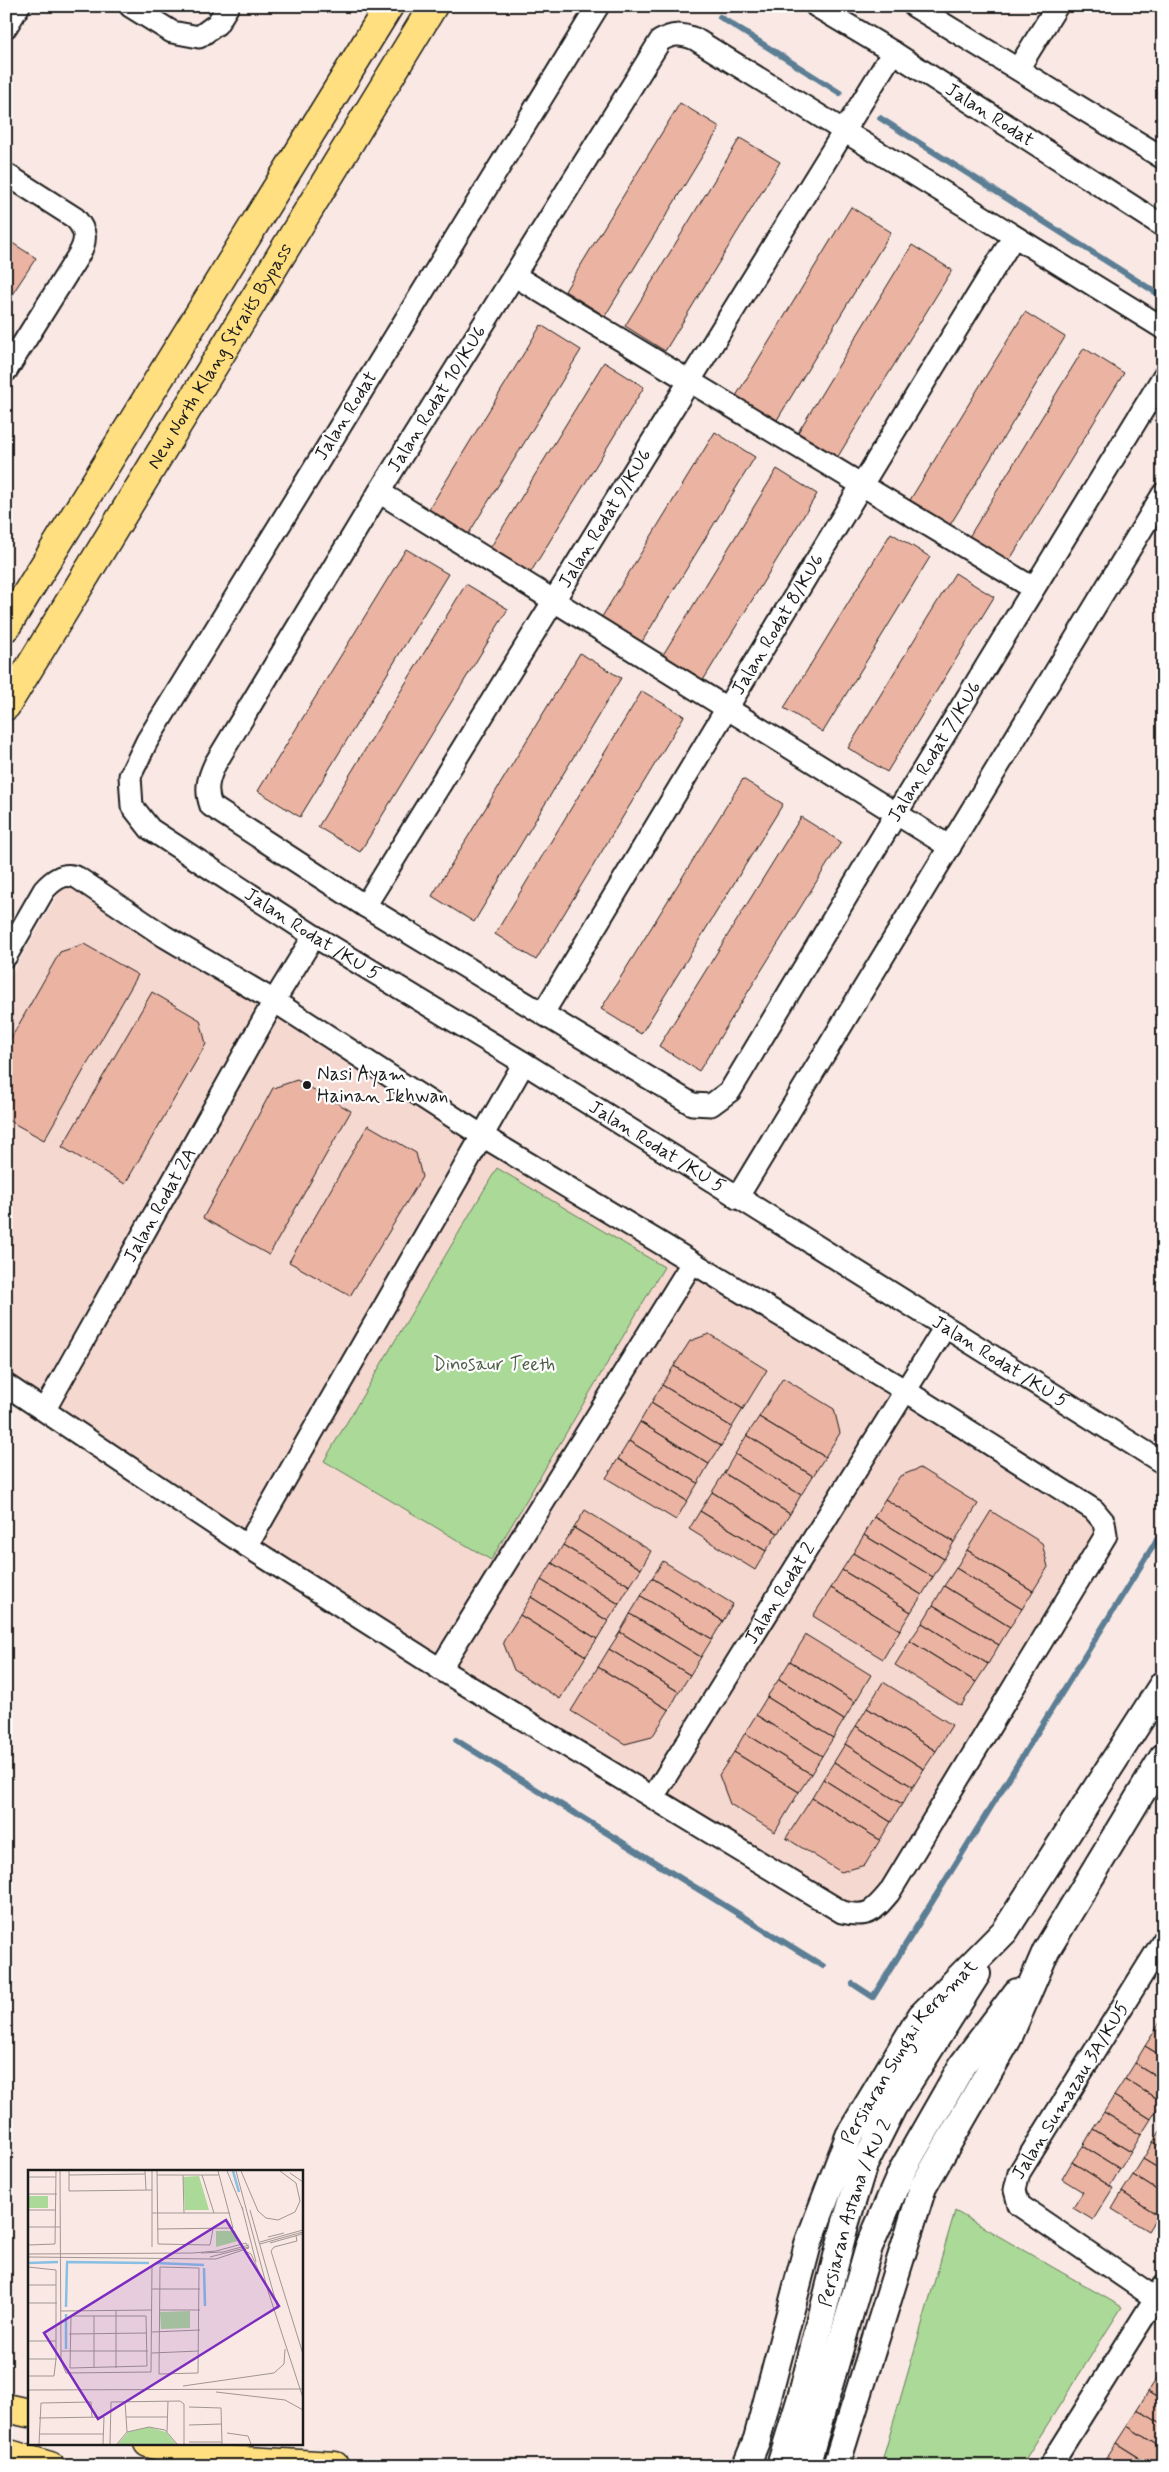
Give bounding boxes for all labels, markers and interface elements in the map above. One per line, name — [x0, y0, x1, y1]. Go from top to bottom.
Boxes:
street label: Jalan Rodat — [941, 77, 1039, 152]
street label: New North Klang Straits Bypass — [141, 238, 298, 474]
street label: Jalan Rodat 10/KU6 — [382, 321, 492, 477]
street label: Jalan Rodat — [309, 367, 383, 465]
street label: Jalan Rodat 9/KU6 — [552, 444, 657, 592]
street label: Jalan Rodat 8/KU6 — [725, 549, 830, 699]
street label: Jalan Rodat 7/KU6 — [882, 676, 987, 827]
street label: Jalan Rodat /KU 5 — [240, 882, 385, 986]
place label: Nasi Ayam Hainan Ikhwan — [317, 1062, 448, 1109]
marker: Nasi Ayam Hainan Ikhwan — [301, 1079, 313, 1091]
street label: Jalan Rodat /KU 5 — [584, 1094, 730, 1199]
street label: Jalan Rodat 2A — [117, 1143, 202, 1267]
street label: Jalan Rodat /KU 5 — [928, 1309, 1073, 1413]
park label: Dinosaur Teeth — [433, 1352, 555, 1377]
street label: Jalan Rodat 2 — [739, 1538, 821, 1649]
street label: Persiaran Sungai Keramat — [835, 1954, 983, 2147]
street label: Jalan Sumazau 3A/KU5 — [1006, 1997, 1135, 2184]
street label: Persiaran Astana / KU 2 — [812, 2115, 897, 2309]
inset map — [28, 2170, 302, 2444]

